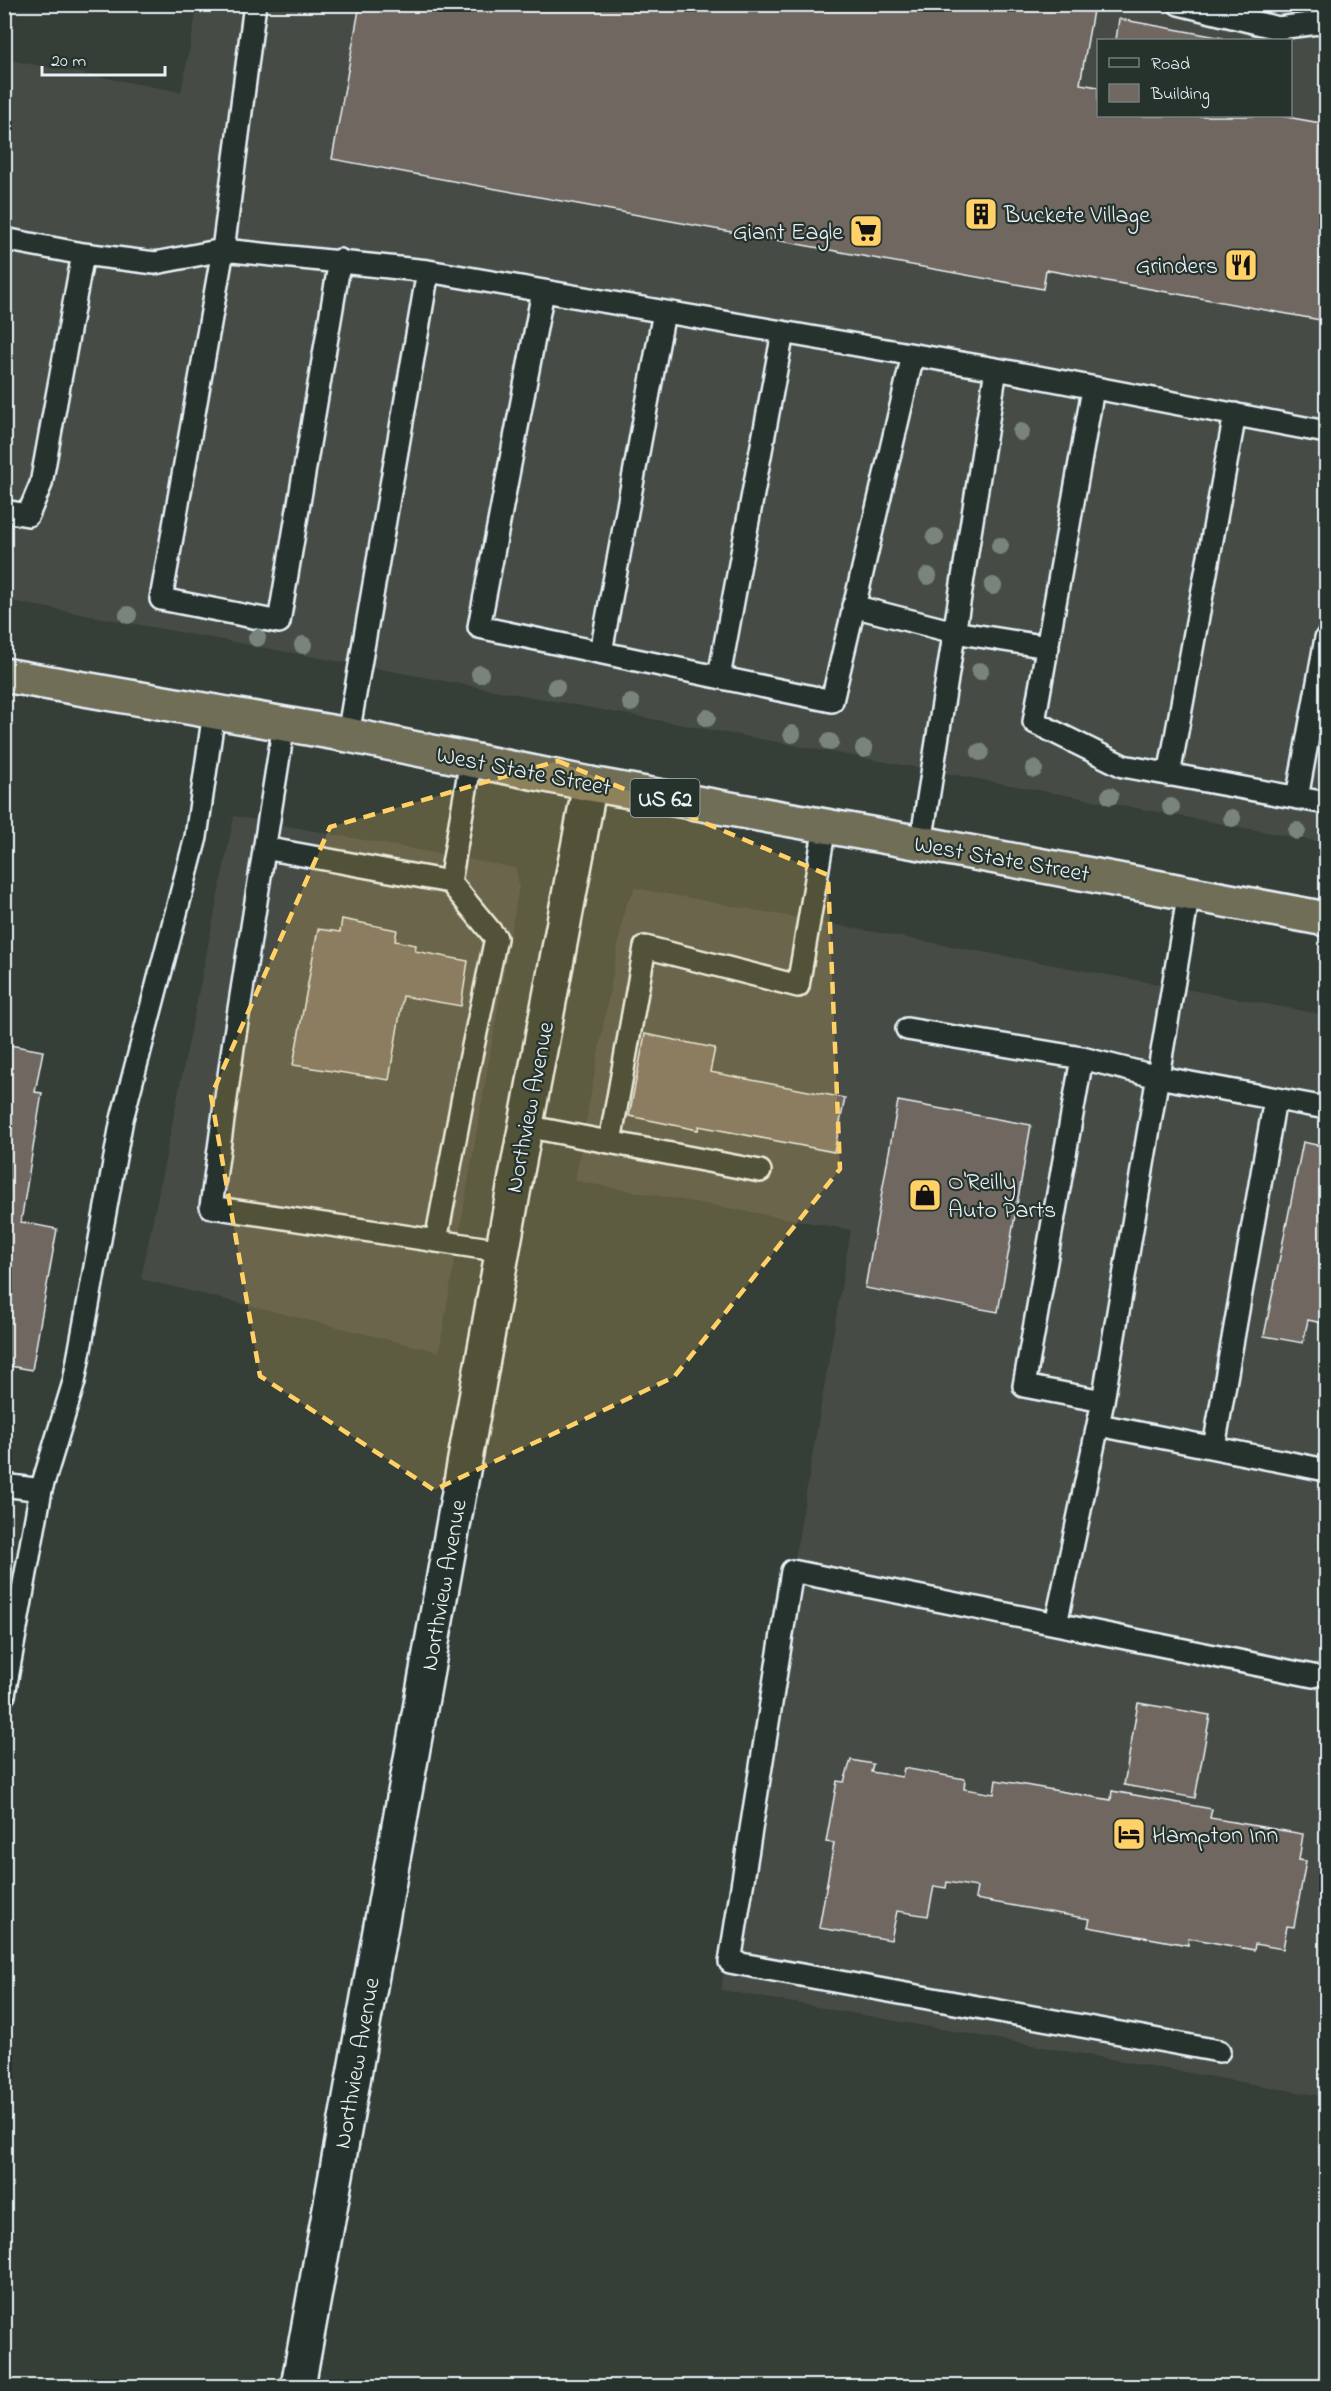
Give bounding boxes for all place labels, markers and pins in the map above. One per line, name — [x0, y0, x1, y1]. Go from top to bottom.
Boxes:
building icon: Buckete Village — [963, 196, 999, 232]
place label: Buckete Village — [1003, 199, 1150, 234]
supermarket icon: Giant Eagle — [848, 213, 884, 249]
place label: Giant Eagle — [733, 216, 843, 251]
restaurant icon: Grinders — [1223, 247, 1259, 283]
place label: Grinders — [1135, 250, 1218, 285]
place label: O'Reilly Auto Parts — [948, 1166, 1056, 1229]
shop icon: O'Reilly Auto Parts — [907, 1177, 943, 1213]
hotel icon: Hampton Inn — [1111, 1816, 1147, 1852]
place label: Hampton Inn — [1152, 1819, 1278, 1854]

